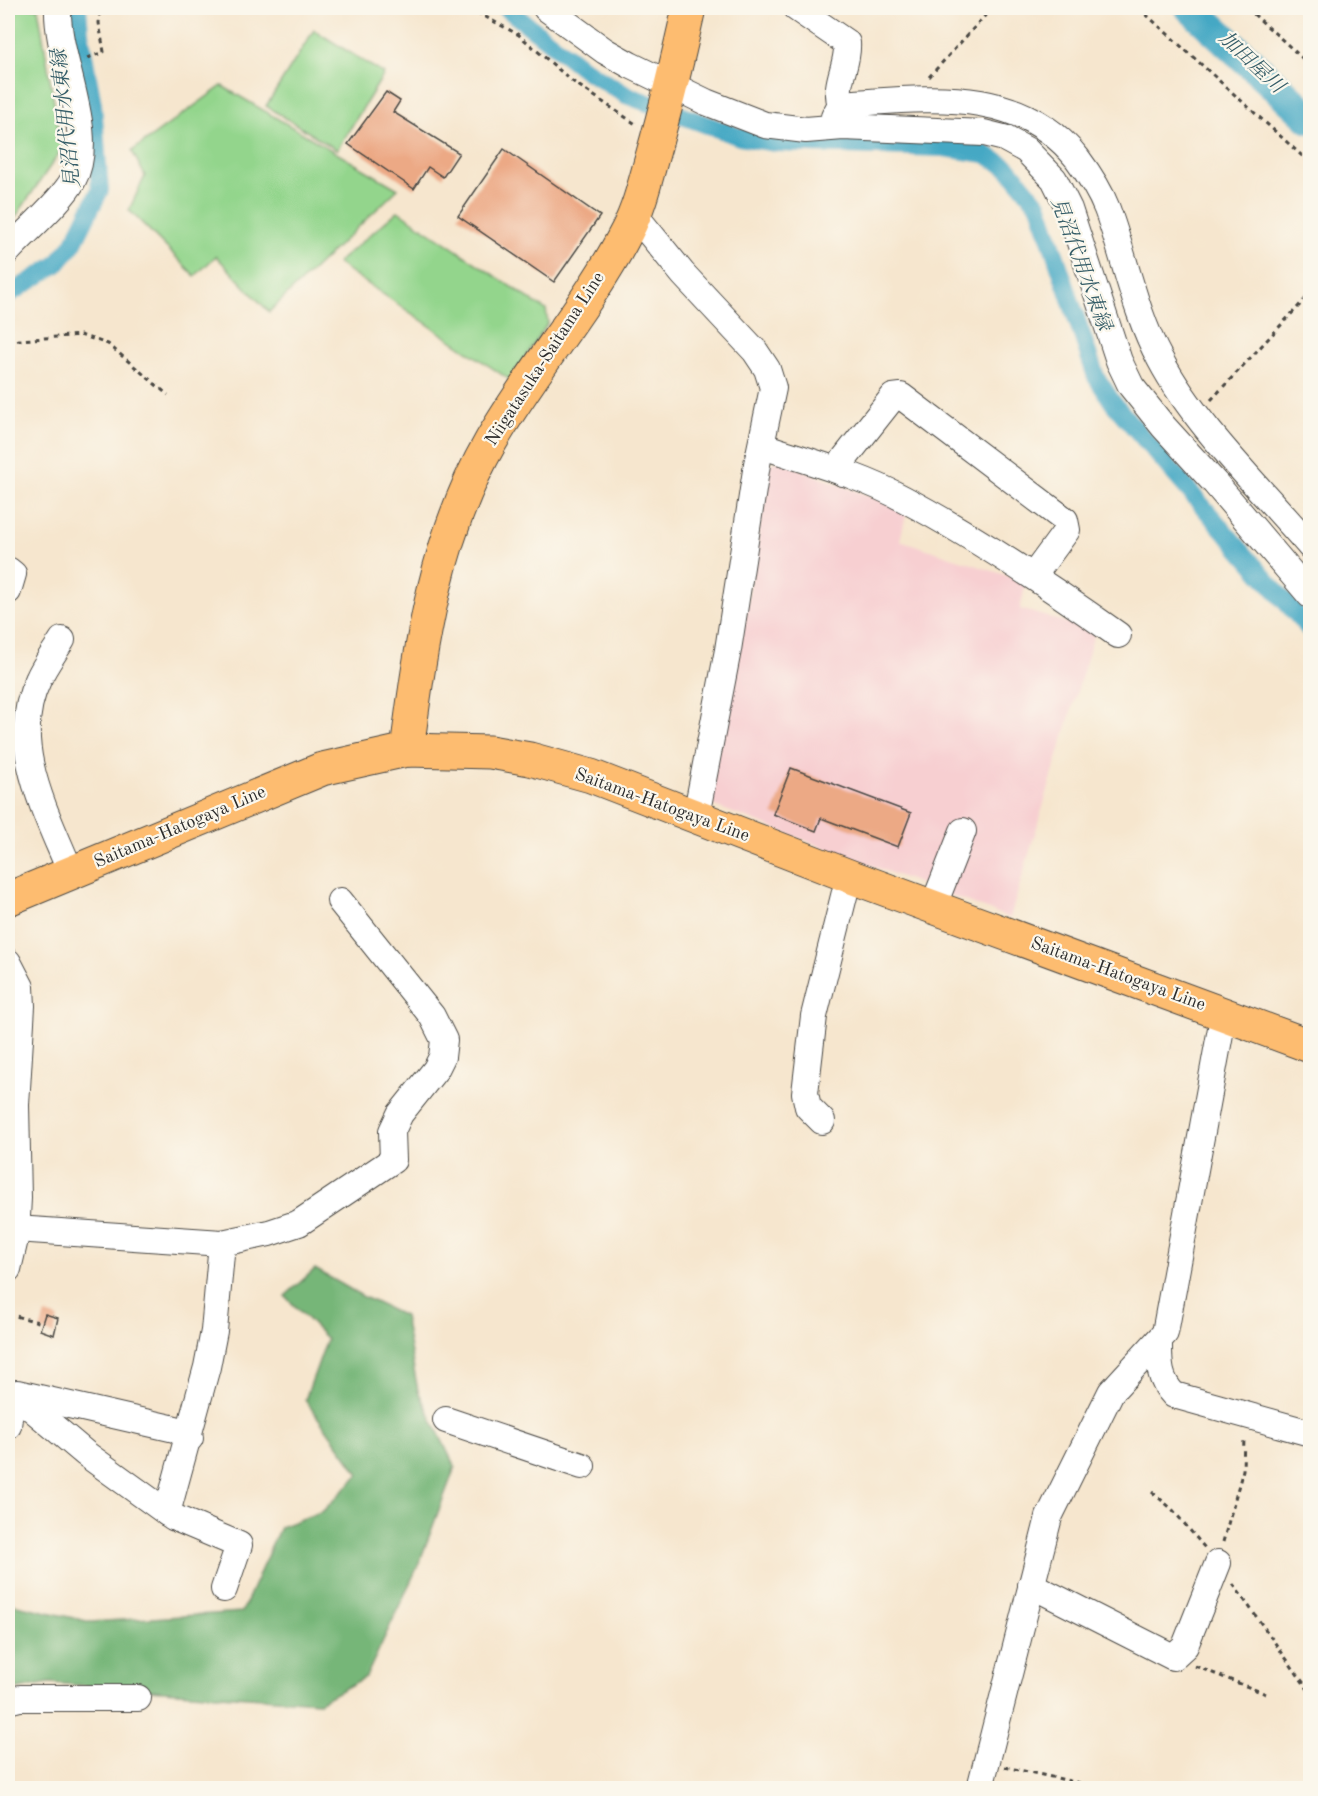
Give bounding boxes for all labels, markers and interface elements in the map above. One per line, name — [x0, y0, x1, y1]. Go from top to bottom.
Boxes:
water label: 加田屋川 — [1215, 27, 1290, 99]
water label: 見沼代用水東縁 — [48, 46, 84, 190]
water label: 見沼代用水東縁 — [1047, 194, 1116, 335]
street label: Niigatasuka-Saitama Line — [482, 269, 608, 449]
street label: Saitama-Hatogaya Line — [572, 765, 752, 845]
street label: Saitama-Hatogaya Line — [92, 783, 268, 871]
street label: Saitama-Hatogaya Line — [1028, 934, 1208, 1014]

